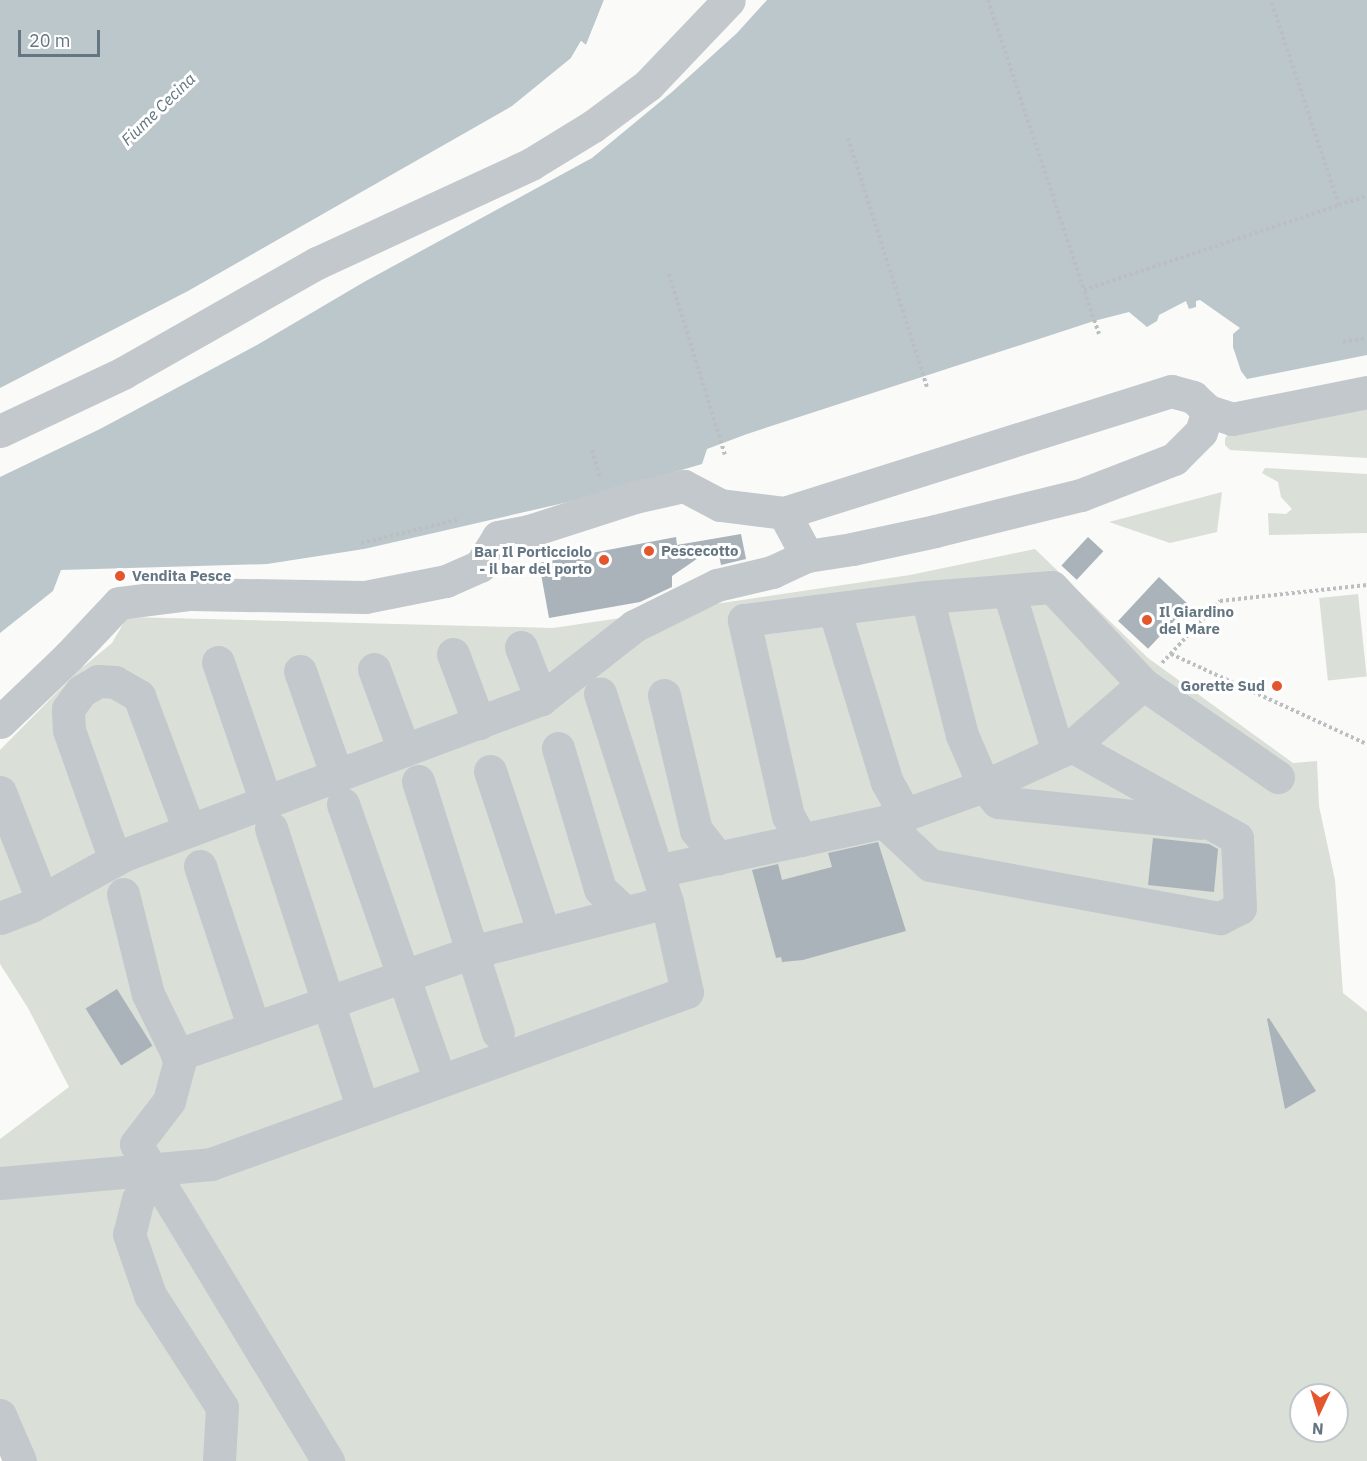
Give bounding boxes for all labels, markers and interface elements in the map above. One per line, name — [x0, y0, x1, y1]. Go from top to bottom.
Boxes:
scale bar — [21, 18, 104, 56]
text: 20 m — [29, 29, 71, 52]
water label: Fiume Cecina — [117, 69, 199, 149]
place label: Bar Il Porticciolo - il bar del porto — [474, 542, 592, 577]
place label: Pescecotto — [661, 542, 739, 560]
marker: Pescecotto — [642, 544, 656, 558]
marker: Bar Il Porticciolo - il bar del porto — [597, 553, 611, 567]
place label: Vendita Pesce — [132, 567, 231, 585]
marker: Vendita Pesce — [113, 569, 127, 583]
place label: Il Giardino del Mare — [1159, 602, 1234, 637]
marker: Il Giardino del Mare — [1140, 613, 1154, 627]
place label: Gorette Sud — [1181, 677, 1265, 695]
marker: Gorette Sud — [1270, 679, 1284, 693]
north arrow — [1289, 1383, 1349, 1443]
text: N — [1311, 1419, 1324, 1439]

